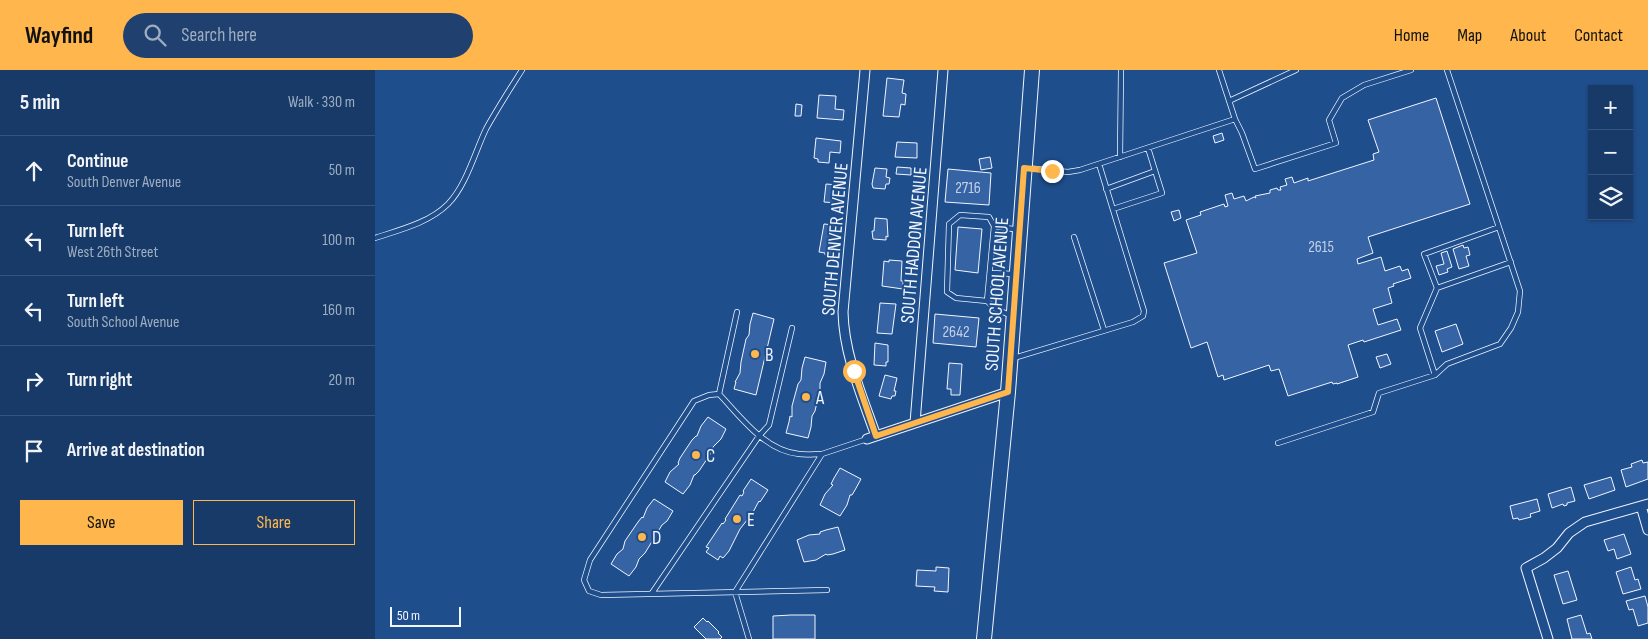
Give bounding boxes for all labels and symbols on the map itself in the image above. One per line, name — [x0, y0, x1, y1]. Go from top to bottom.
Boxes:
route end — [1041, 160, 1064, 183]
street label: SOUTH DENVER AVENUE — [817, 162, 854, 316]
street label: SOUTH HADDON AVENUE — [896, 166, 933, 324]
house number: 2716 — [955, 179, 981, 198]
street label: SOUTH SCHOOL AVENUE — [981, 217, 1014, 372]
house number: 2615 — [1308, 238, 1334, 257]
house number: 2642 — [942, 323, 970, 342]
place label: B — [765, 344, 773, 367]
marker: B — [749, 348, 761, 360]
route start — [843, 360, 866, 383]
place label: A — [815, 387, 825, 410]
marker: A — [800, 391, 812, 403]
place label: C — [706, 445, 715, 468]
marker: C — [690, 449, 702, 461]
place label: E — [747, 509, 755, 532]
marker: E — [731, 513, 743, 525]
place label: D — [652, 527, 661, 550]
marker: D — [636, 531, 648, 543]
scale bar — [390, 604, 461, 627]

